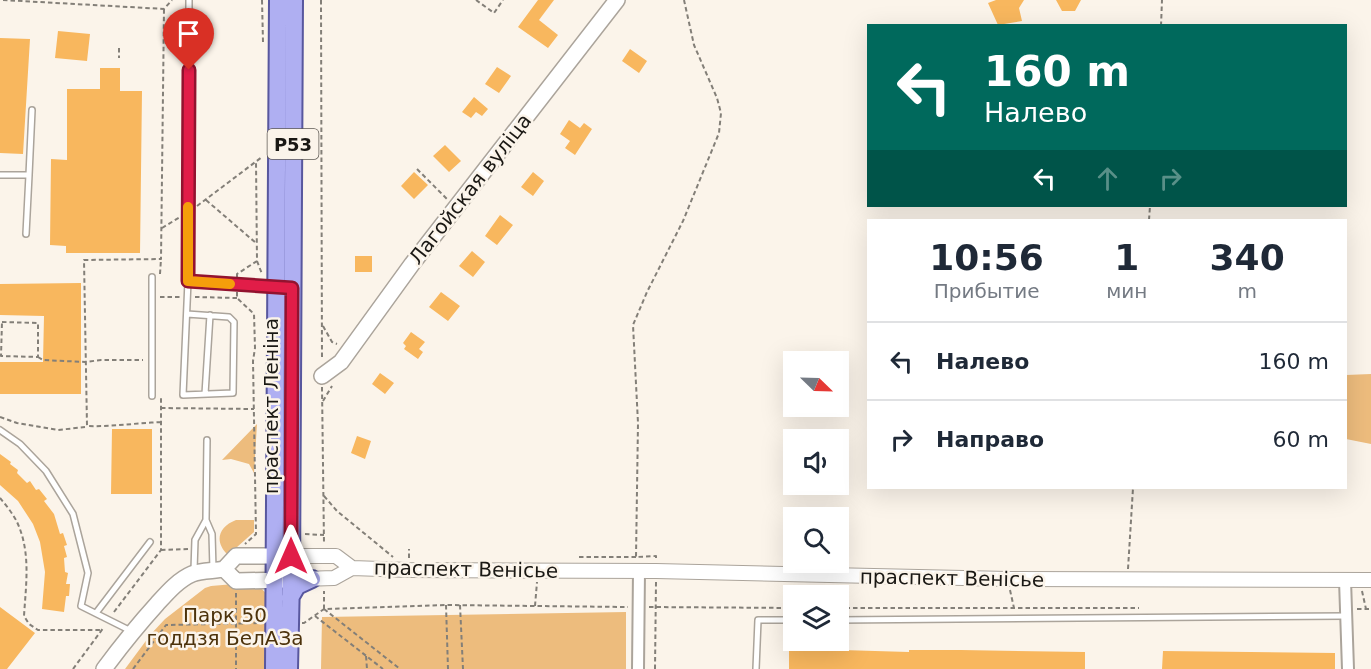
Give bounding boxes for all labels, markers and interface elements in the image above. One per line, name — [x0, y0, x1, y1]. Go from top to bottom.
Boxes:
pin — [163, 8, 214, 70]
icon: arrive — [172, 17, 205, 50]
text: 160 m — [984, 47, 1130, 96]
icon: left — [885, 48, 963, 126]
text: Налево — [984, 97, 1087, 128]
street label: Лагойская вуліца — [404, 109, 536, 269]
road number: Р53 — [268, 129, 318, 159]
icon: left — [1028, 162, 1061, 195]
icon: ahead — [1091, 162, 1124, 195]
icon: right — [1154, 162, 1187, 195]
text: 10:56 — [929, 237, 1044, 278]
text: 1 — [1114, 237, 1139, 278]
text: 340 — [1210, 237, 1285, 278]
text: Прибытие — [934, 279, 1039, 303]
text: мин — [1106, 279, 1147, 303]
text: m — [1237, 279, 1257, 303]
street label: праспект Леніна — [259, 318, 283, 494]
icon: left — [885, 345, 918, 378]
text: Налево — [936, 349, 1029, 374]
text: 160 m — [1259, 349, 1329, 374]
north arrow — [783, 351, 849, 417]
map controls — [783, 351, 849, 651]
icon: right — [885, 423, 918, 456]
text: Направо — [936, 427, 1044, 452]
text: 60 m — [1273, 427, 1329, 452]
button: sound — [783, 429, 849, 495]
button: search — [783, 507, 849, 573]
position arrow — [259, 524, 323, 588]
street label: праспект Венісье — [374, 555, 558, 583]
street label: праспект Венісье — [860, 564, 1044, 592]
button: layers — [783, 585, 849, 651]
park label: Парк 50 годдзя БелАЗа — [147, 603, 304, 650]

